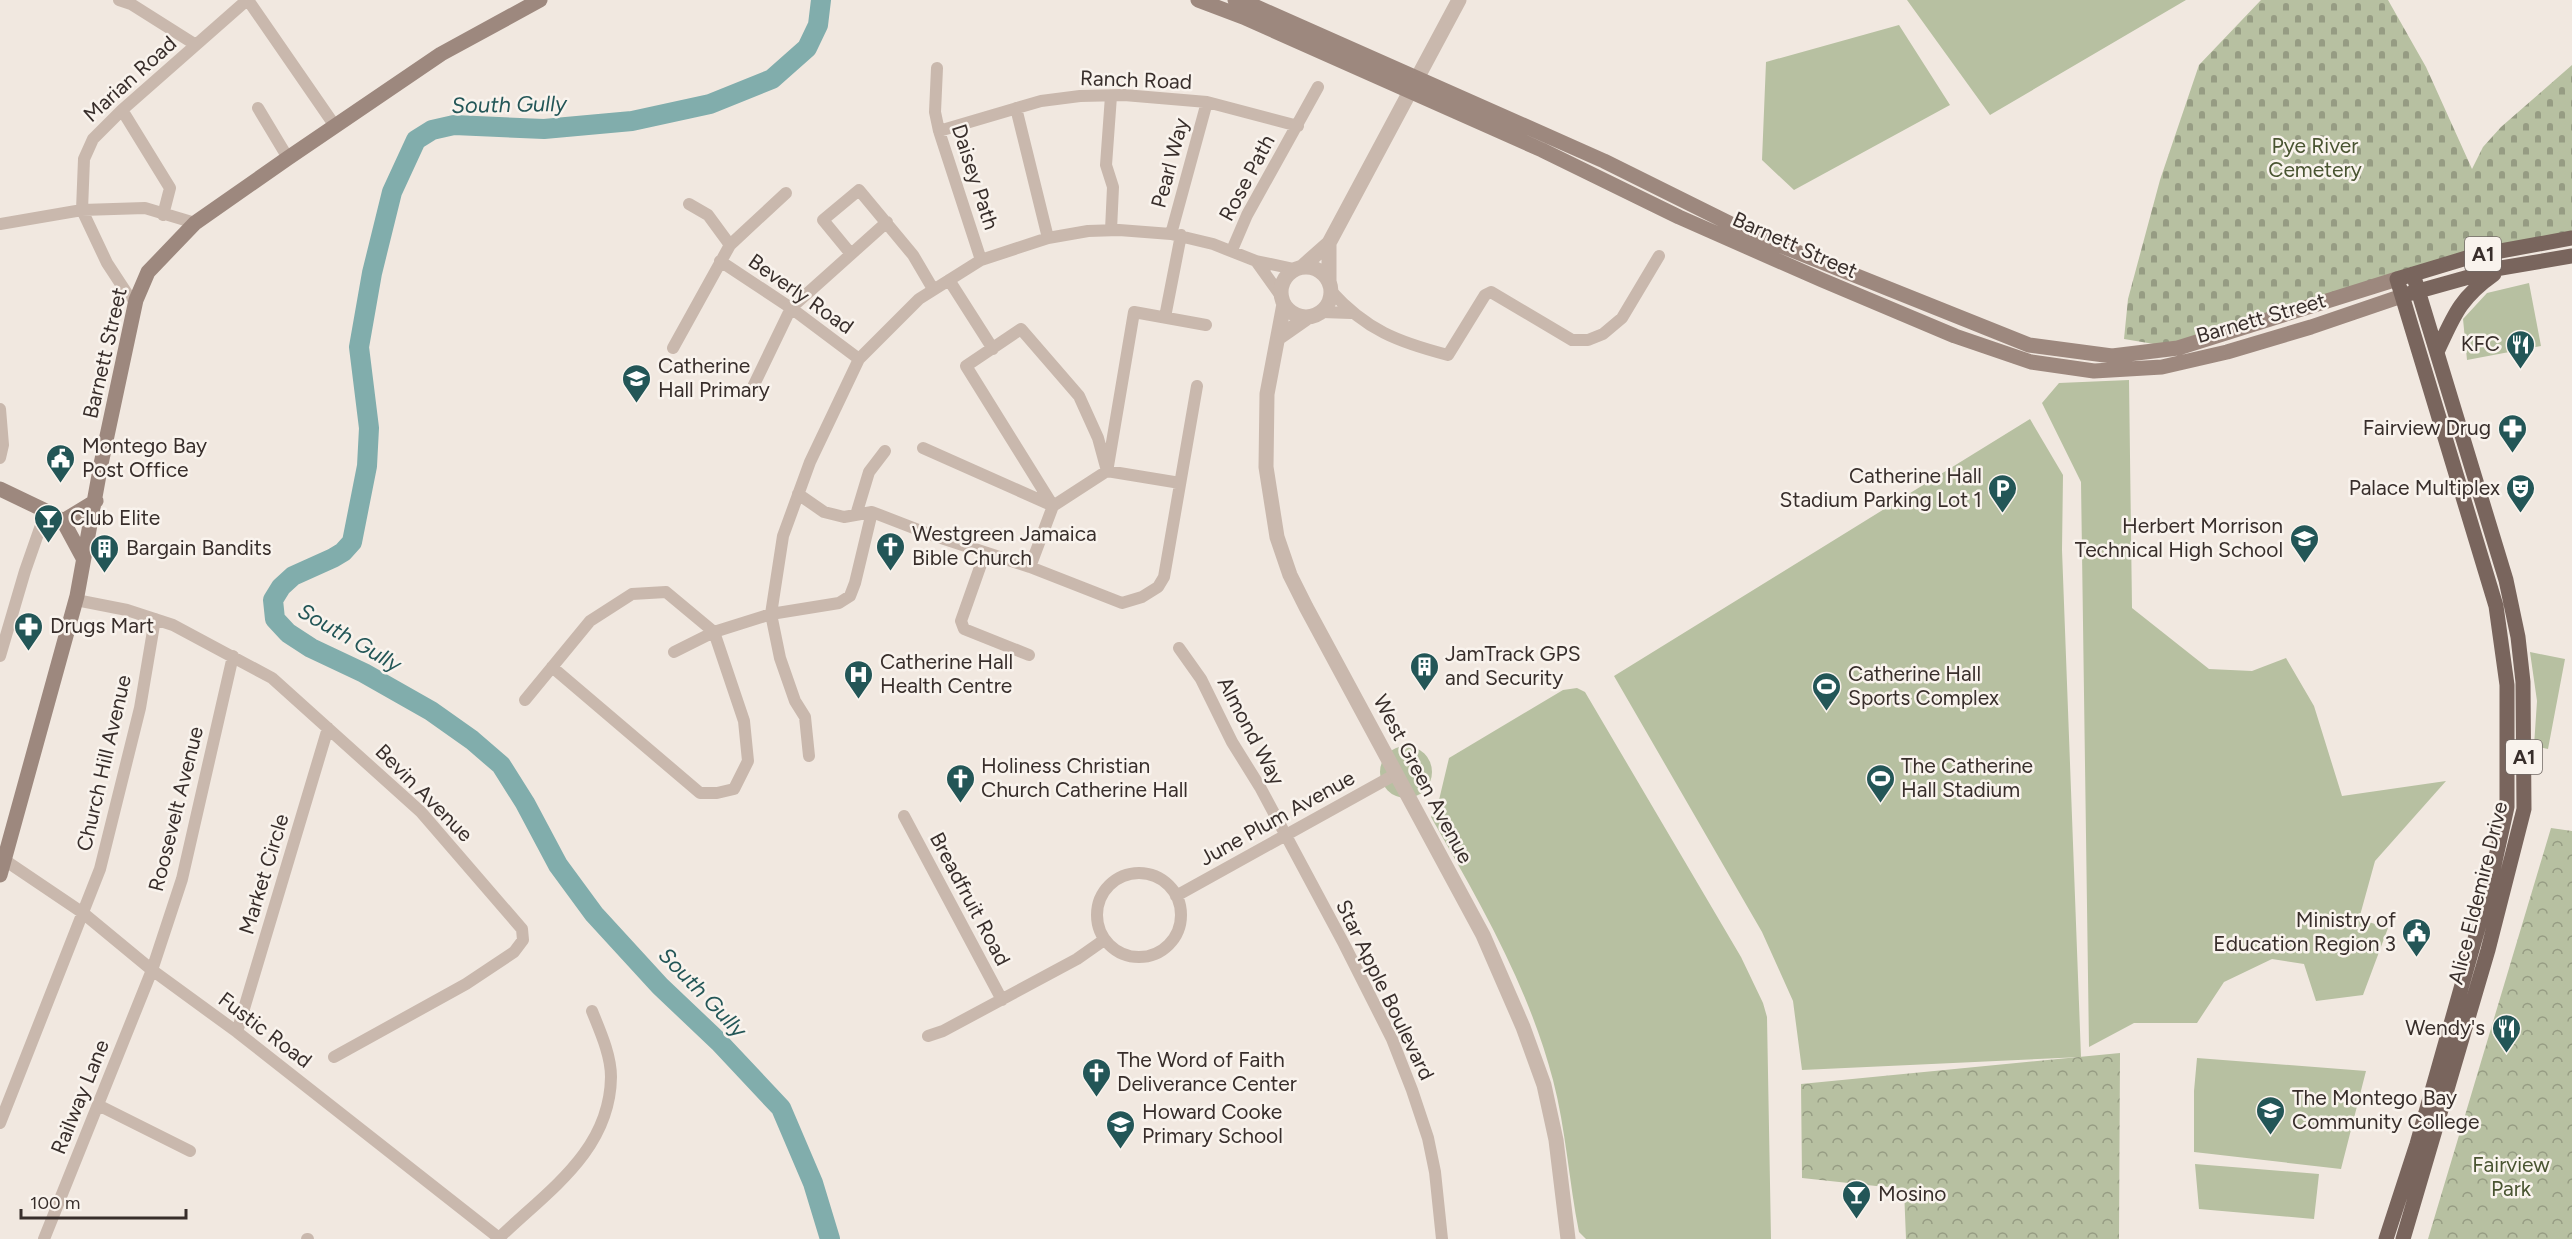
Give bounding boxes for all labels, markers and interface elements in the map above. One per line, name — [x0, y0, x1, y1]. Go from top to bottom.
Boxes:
street label: Marian Road — [78, 30, 181, 127]
street label: Ranch Road — [1080, 65, 1193, 94]
water label: South Gully — [451, 90, 568, 119]
street label: Pearl Way — [1146, 115, 1193, 211]
street label: Daisey Path — [947, 121, 1004, 233]
street label: Rose Path — [1213, 130, 1280, 225]
park label: Pye River Cemetery — [2268, 133, 2362, 182]
street label: Barnett Street — [1729, 206, 1861, 283]
road number: A1 — [2465, 237, 2501, 271]
street label: Beverly Road — [744, 248, 859, 339]
street label: Barnett Street — [77, 285, 132, 421]
street label: Barnett Street — [2193, 287, 2329, 348]
restaurant icon: KFC — [2505, 328, 2537, 370]
place label: KFC — [2461, 331, 2500, 356]
place label: Catherine Hall Primary — [658, 353, 770, 402]
school or university icon: Catherine Hall Primary — [621, 362, 653, 404]
pharmacy icon: Fairview Drug — [2496, 412, 2528, 454]
place label: Fairview Drug — [2363, 415, 2491, 440]
place label: Montego Bay Post Office — [82, 433, 207, 482]
public building icon: Montego Bay Post Office — [45, 442, 77, 484]
place label: Catherine Hall Stadium Parking Lot 1 — [1780, 463, 1982, 512]
parking icon: Catherine Hall Stadium Parking Lot 1 — [1987, 472, 2019, 514]
theatre icon: Palace Multiplex — [2505, 472, 2537, 514]
place label: Palace Multiplex — [2349, 475, 2500, 500]
bar icon: Club Elite — [33, 502, 65, 544]
place label: Club Elite — [70, 505, 160, 530]
place label: Herbert Morrison Technical High School — [2075, 513, 2283, 562]
place label: Westgreen Jamaica Bible Church — [912, 521, 1097, 570]
school or university icon: Herbert Morrison Technical High School — [2288, 522, 2320, 564]
church icon: Westgreen Jamaica Bible Church — [875, 530, 907, 572]
building icon: Bargain Bandits — [89, 532, 121, 574]
place label: Bargain Bandits — [126, 535, 272, 560]
water label: South Gully — [293, 597, 408, 679]
pharmacy icon: Drugs Mart — [13, 610, 45, 652]
place label: Drugs Mart — [50, 613, 154, 638]
place label: JamTrack GPS and Security — [1445, 641, 1581, 690]
place label: Catherine Hall Health Centre — [880, 649, 1013, 698]
building icon: JamTrack GPS and Security — [1408, 650, 1440, 692]
hospital icon: Catherine Hall Health Centre — [843, 658, 875, 700]
place label: Catherine Hall Sports Complex — [1848, 661, 1999, 710]
sports icon: Catherine Hall Sports Complex — [1811, 670, 1843, 712]
street label: Church Hill Avenue — [71, 672, 136, 853]
street label: Almond Way — [1212, 672, 1290, 789]
street label: West Green Avenue — [1368, 690, 1479, 867]
street label: Roosevelt Avenue — [143, 724, 208, 894]
street label: Bevin Avenue — [370, 739, 478, 847]
road number: A1 — [2506, 740, 2542, 774]
place label: Holiness Christian Church Catherine Hall — [981, 753, 1188, 802]
place label: The Catherine Hall Stadium — [1901, 753, 2033, 802]
church icon: Holiness Christian Church Catherine Hall — [944, 762, 976, 804]
sports icon: The Catherine Hall Stadium — [1864, 762, 1896, 804]
street label: June Plum Avenue — [1195, 765, 1359, 871]
street label: Alice Eldemire Drive — [2443, 799, 2512, 987]
street label: Market Circle — [233, 811, 294, 937]
street label: Breadfruit Road — [925, 828, 1016, 970]
street label: Star Apple Boulevard — [1331, 896, 1440, 1084]
place label: Ministry of Education Region 3 — [2213, 907, 2396, 956]
public building icon: Ministry of Education Region 3 — [2401, 916, 2433, 958]
water label: South Gully — [653, 942, 753, 1044]
street label: Fustic Road — [214, 986, 317, 1073]
restaurant icon: Wendy's — [2490, 1012, 2522, 1054]
place label: Wendy's — [2405, 1015, 2485, 1040]
street label: Railway Lane — [45, 1036, 114, 1158]
place label: The Word of Faith Deliverance Center — [1117, 1047, 1297, 1096]
church icon: The Word of Faith Deliverance Center — [1080, 1056, 1112, 1098]
place label: The Montego Bay Community College — [2292, 1085, 2479, 1134]
school or university icon: The Montego Bay Community College — [2255, 1094, 2287, 1136]
place label: Howard Cooke Primary School — [1142, 1099, 1283, 1148]
school or university icon: Howard Cooke Primary School — [1105, 1108, 1137, 1150]
park label: Fairview Park — [2472, 1152, 2550, 1201]
bar icon: Mosino — [1841, 1178, 1873, 1220]
place label: Mosino — [1878, 1181, 1947, 1206]
scale bar — [21, 1182, 186, 1220]
text: 100 m — [30, 1192, 80, 1214]

